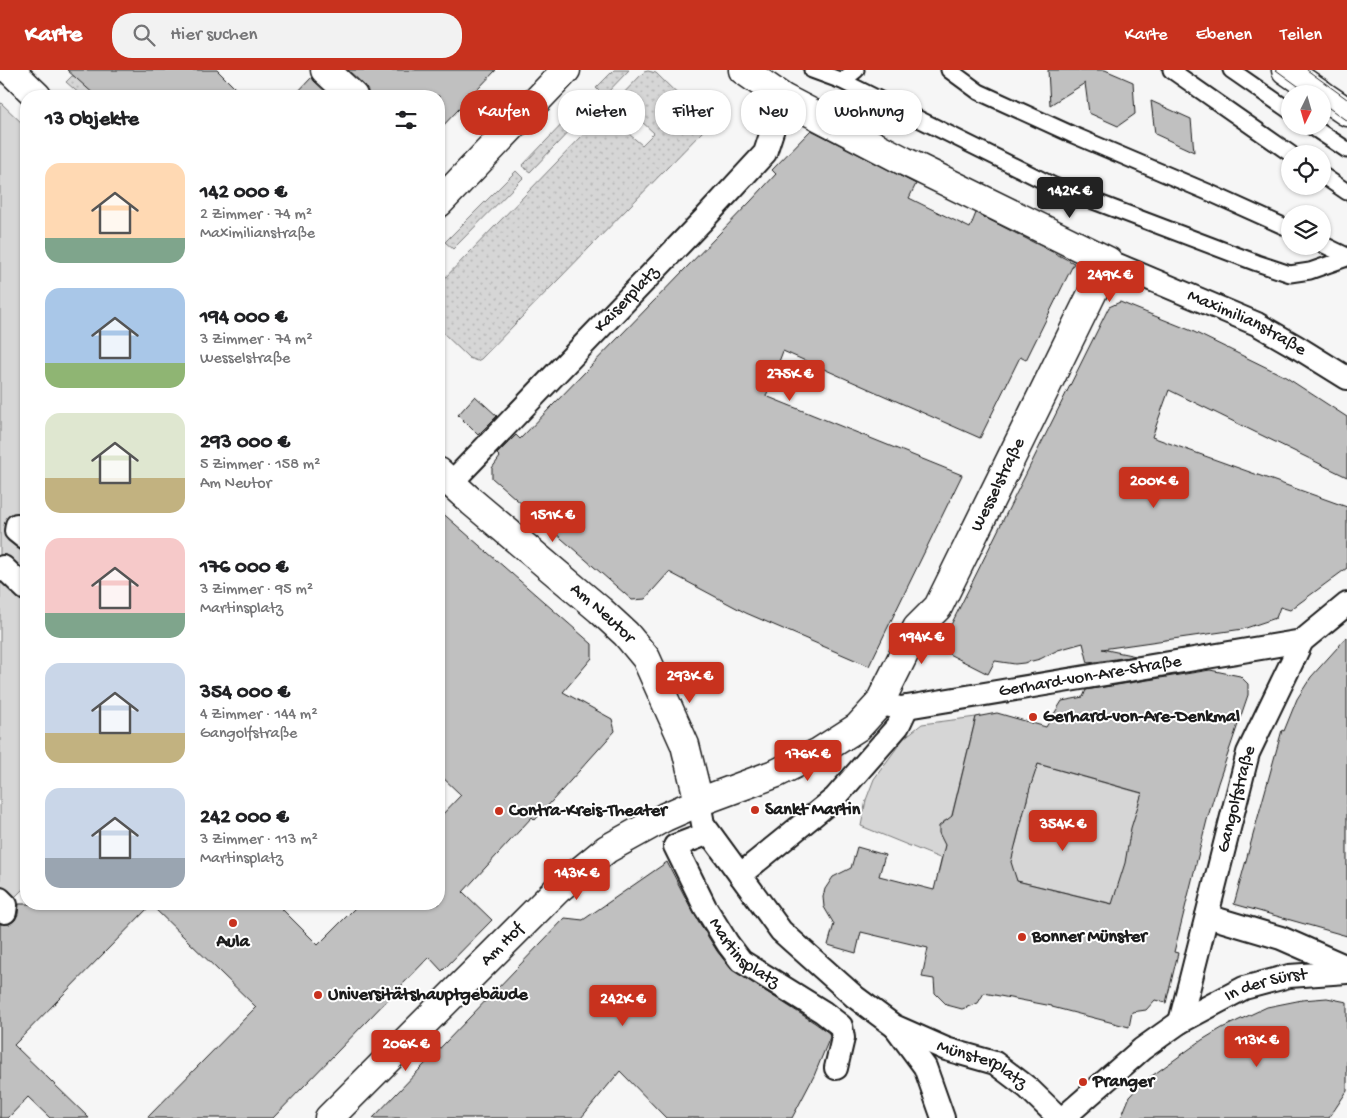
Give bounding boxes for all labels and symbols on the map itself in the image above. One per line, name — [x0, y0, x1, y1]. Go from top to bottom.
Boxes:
north arrow — [1281, 85, 1331, 135]
pin: 142K € — [1029, 176, 1111, 219]
pin: 249K € — [1069, 260, 1151, 303]
street label: Kaiserplatz — [590, 261, 664, 337]
street label: Maximilianstraße — [1184, 285, 1311, 361]
pin: 275K € — [749, 360, 831, 402]
street label: Wesselstraße — [966, 434, 1030, 535]
pin: 200K € — [1113, 466, 1195, 509]
pin: 151K € — [512, 500, 594, 543]
street label: Am Neutor — [566, 579, 641, 649]
pin: 194K € — [881, 622, 963, 665]
street label: Gerhard-von-Are-Straße — [997, 651, 1184, 702]
pin: 293K € — [649, 662, 731, 704]
place label: Gerhard-von-Are-Denkmal — [1043, 707, 1240, 728]
marker: Gerhard-von-Are-Denkmal — [1027, 711, 1039, 723]
pin: 176K € — [767, 740, 849, 782]
street label: Gangolfstraße — [1213, 741, 1261, 855]
place label: Sankt Martin — [765, 800, 861, 821]
place label: Contra-Kreis-Theater — [508, 801, 669, 822]
marker: Sankt Martin — [749, 804, 761, 816]
marker: Contra-Kreis-Theater — [493, 805, 505, 817]
pin: 354K € — [1022, 810, 1104, 852]
pin: 143K € — [536, 858, 618, 901]
street label: Martinsplatz — [704, 914, 784, 993]
marker: Aula — [227, 917, 239, 929]
street label: Am Hof — [476, 918, 529, 971]
place label: Bonner Münster — [1031, 927, 1149, 948]
marker: Bonner Münster — [1016, 931, 1028, 943]
place label: Aula — [215, 932, 251, 953]
street label: In der Sürst — [1221, 964, 1309, 1007]
pin: 242K € — [582, 984, 664, 1027]
place label: Universitätshauptgebäude — [328, 985, 529, 1006]
marker: Universitätshauptgebäude — [312, 989, 324, 1001]
pin: 113K € — [1216, 1026, 1298, 1068]
pin: 206K € — [365, 1030, 447, 1072]
street label: Münsterplatz — [933, 1036, 1032, 1095]
place label: Pranger — [1092, 1072, 1156, 1093]
marker: Pranger — [1077, 1076, 1089, 1088]

